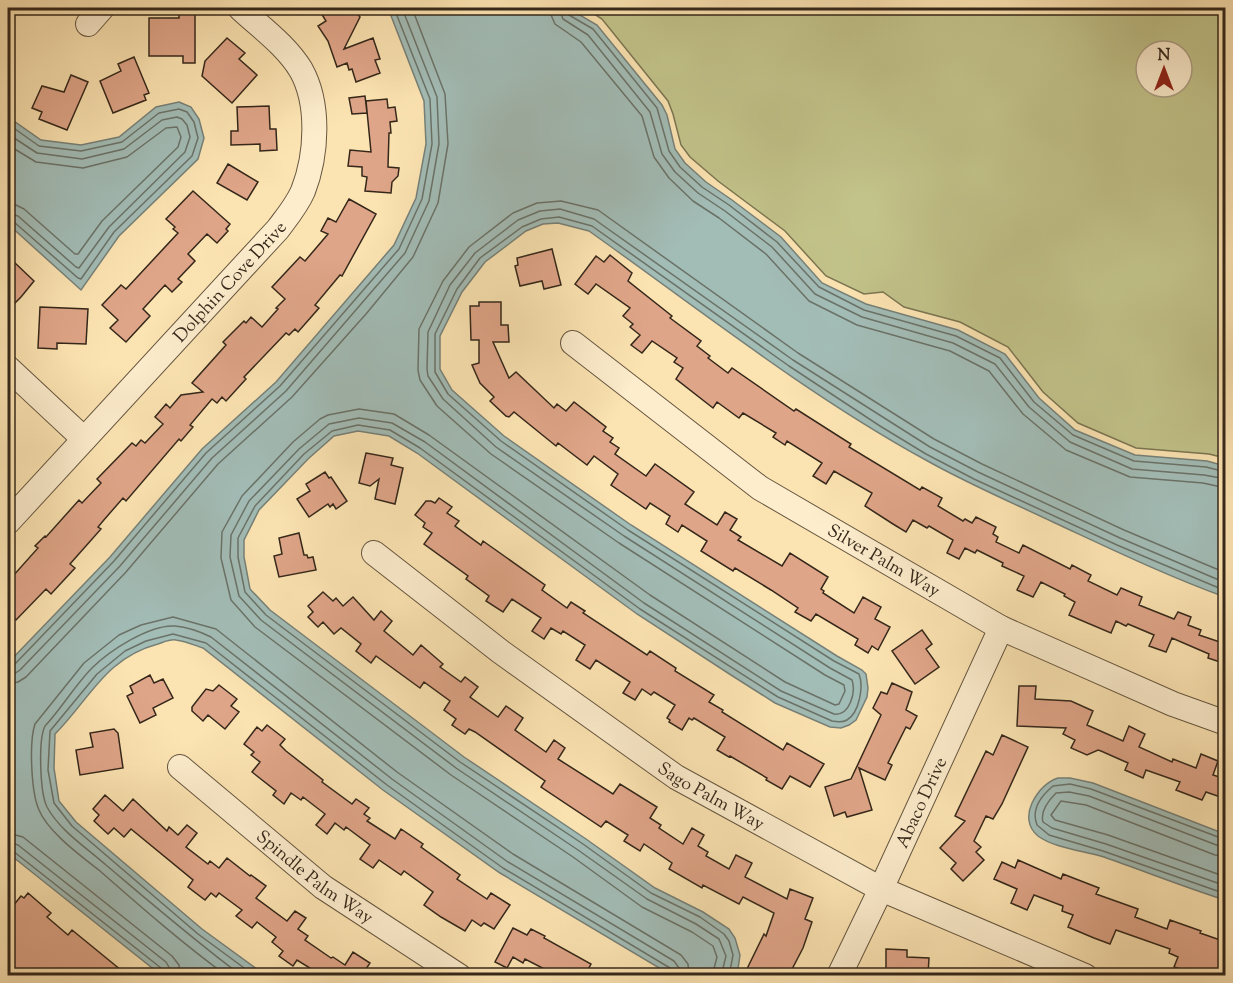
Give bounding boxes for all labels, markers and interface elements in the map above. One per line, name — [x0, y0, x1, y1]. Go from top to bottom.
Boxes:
north arrow — [1134, 39, 1194, 99]
text: N — [1158, 45, 1171, 68]
street label: Dolphin Cove Drive — [168, 217, 294, 349]
street label: Silver Palm Way — [822, 519, 944, 605]
street label: Abaco Drive — [890, 753, 955, 853]
street label: Sago Palm Way — [651, 757, 769, 838]
street label: Spindle Palm Way — [249, 825, 378, 931]

